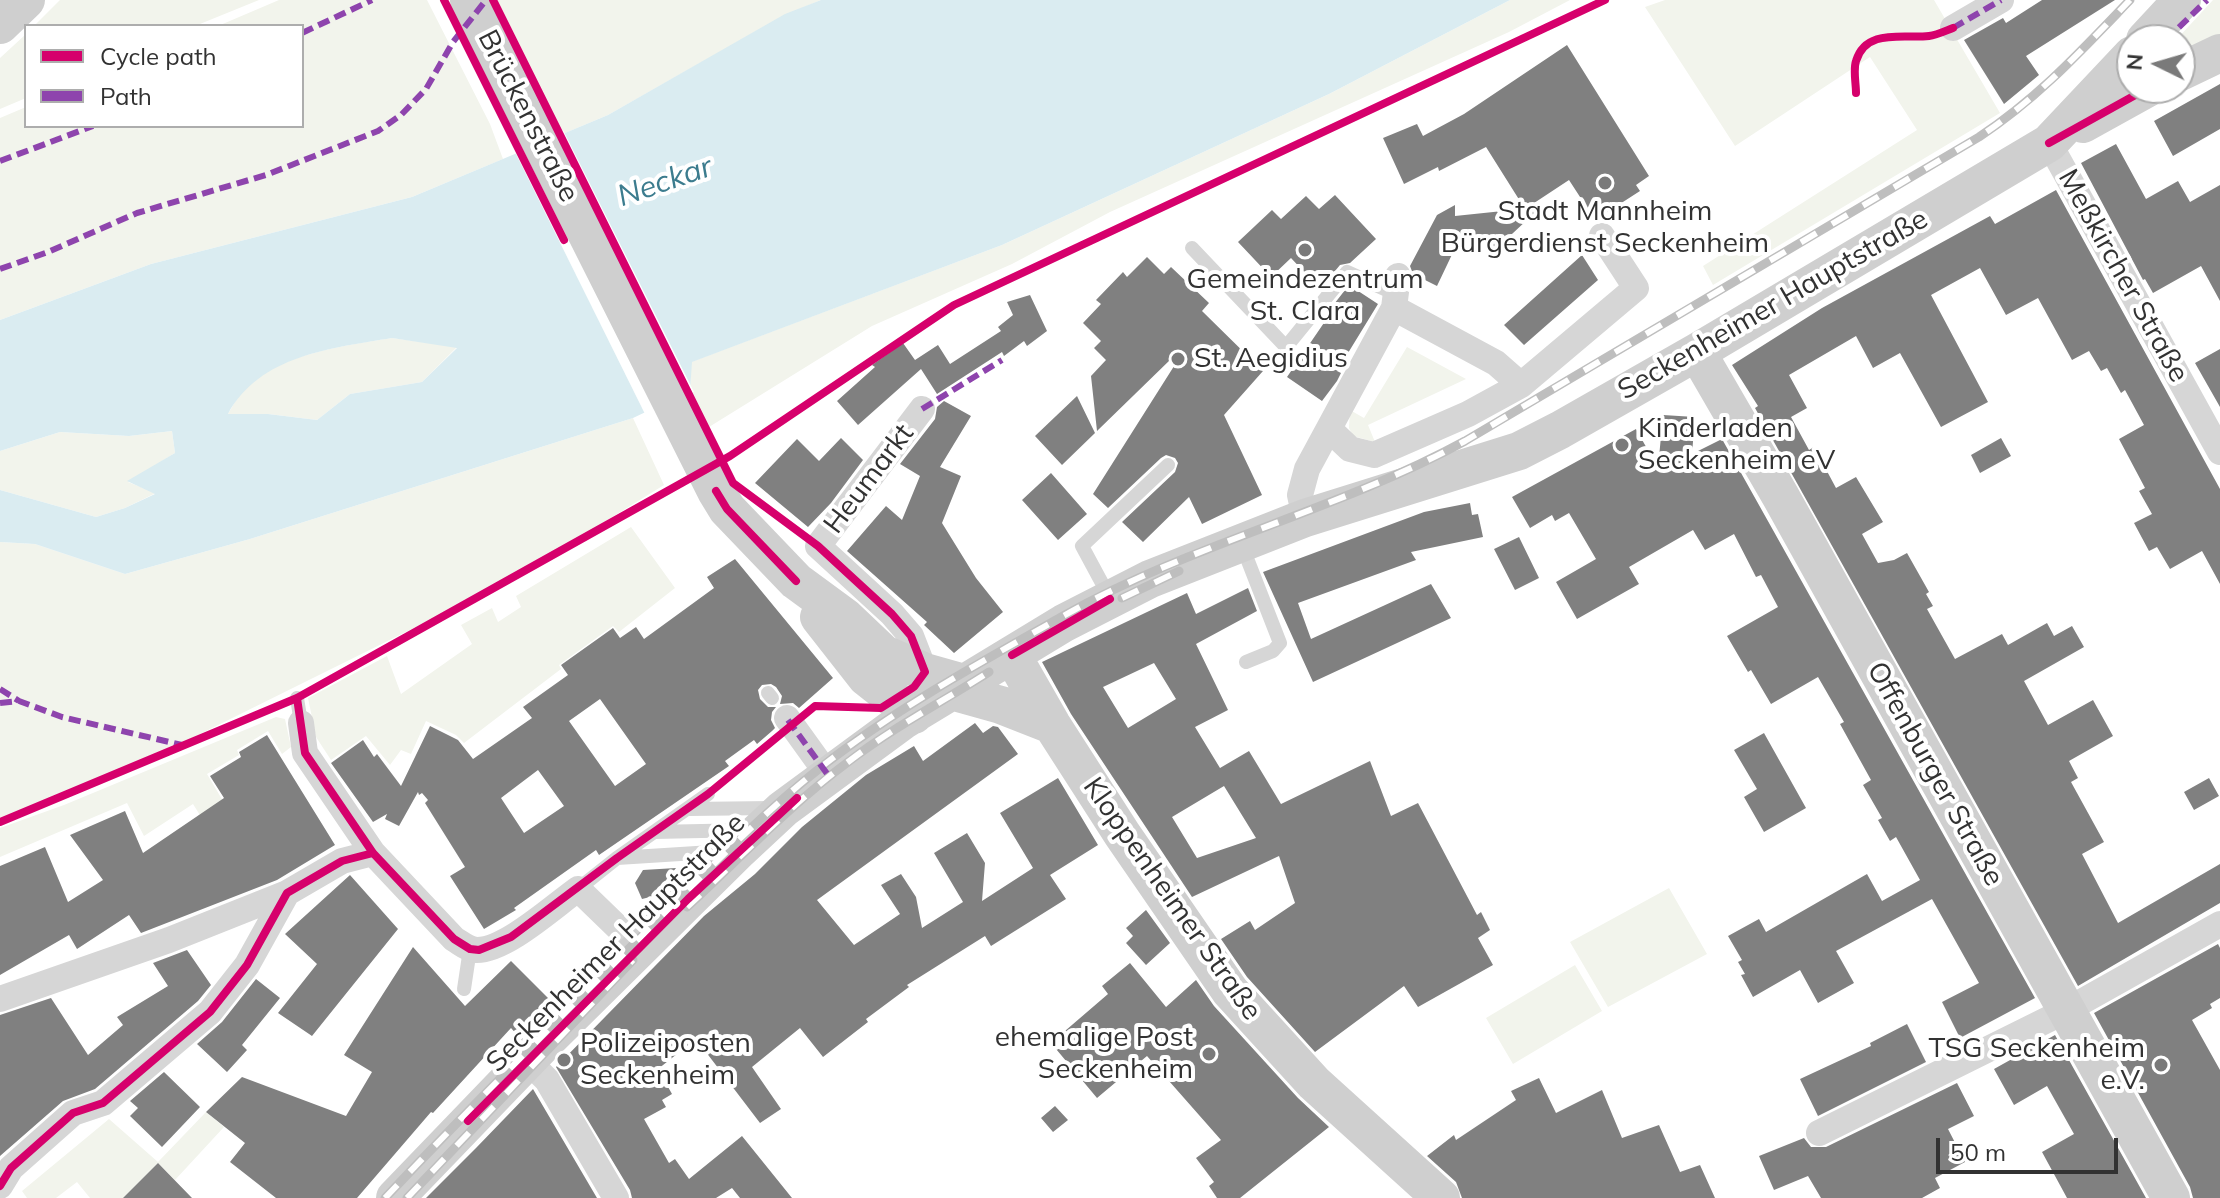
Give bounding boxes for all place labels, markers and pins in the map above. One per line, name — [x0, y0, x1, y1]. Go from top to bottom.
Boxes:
marker: Stadt Mannheim Bürgerdienst Seckenheim — [1596, 174, 1614, 192]
place label: Stadt Mannheim Bürgerdienst Seckenheim — [1441, 195, 1769, 261]
marker: Gemeindezentrum St. Clara — [1296, 241, 1314, 259]
place label: Gemeindezentrum St. Clara — [1186, 263, 1424, 329]
place label: St. Aegidius — [1194, 342, 1348, 376]
marker: St. Aegidius — [1169, 350, 1187, 368]
place label: Kinderladen Seckenheim eV — [1638, 412, 1835, 478]
marker: Kinderladen Seckenheim eV — [1613, 436, 1631, 454]
place label: ehemalige Post Seckenheim — [995, 1021, 1193, 1087]
place label: Polizeiposten Seckenheim — [580, 1027, 751, 1093]
place label: TSG Seckenheim e.V. — [1928, 1032, 2145, 1098]
marker: ehemalige Post Seckenheim — [1200, 1045, 1218, 1063]
marker: Polizeiposten Seckenheim — [555, 1051, 573, 1069]
marker: TSG Seckenheim e.V. — [2152, 1056, 2170, 1074]

